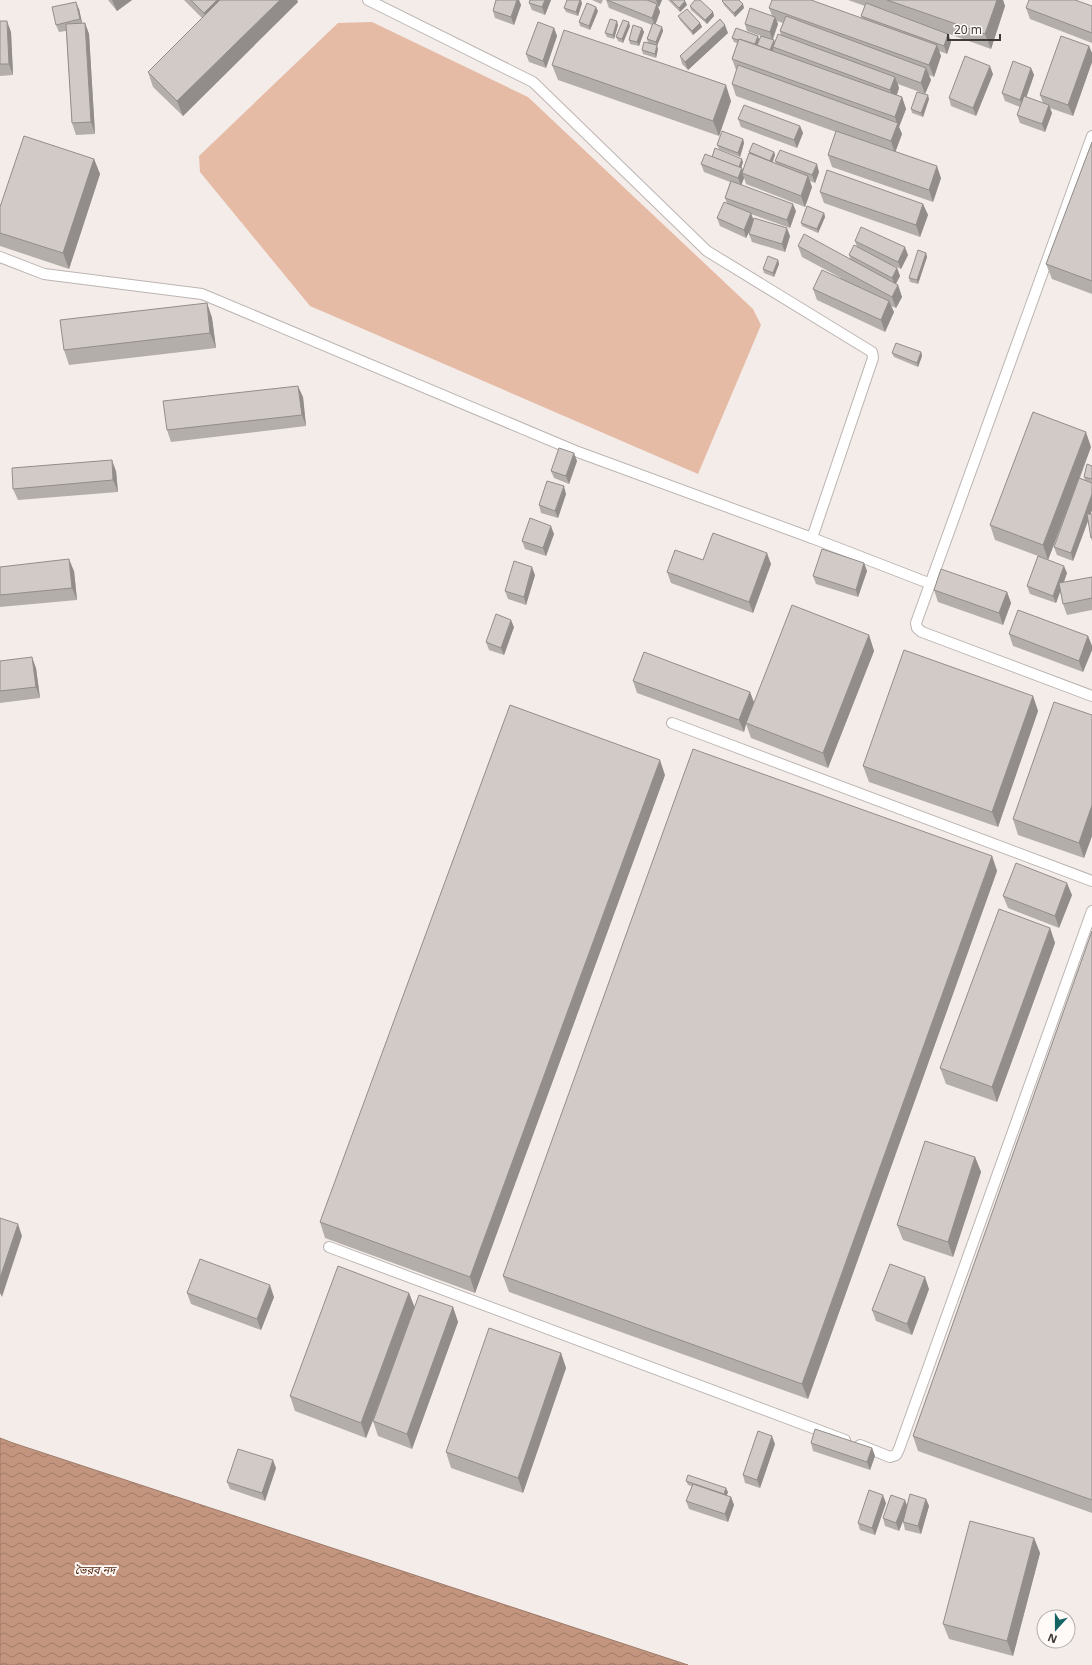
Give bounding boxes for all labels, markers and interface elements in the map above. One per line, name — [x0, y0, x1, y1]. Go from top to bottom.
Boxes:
scale bar — [948, 16, 1000, 42]
text: 20 m — [954, 23, 982, 39]
water label: ভৈরব নদ — [75, 1563, 117, 1578]
north arrow — [1036, 1609, 1076, 1649]
text: N — [1046, 1629, 1059, 1646]

